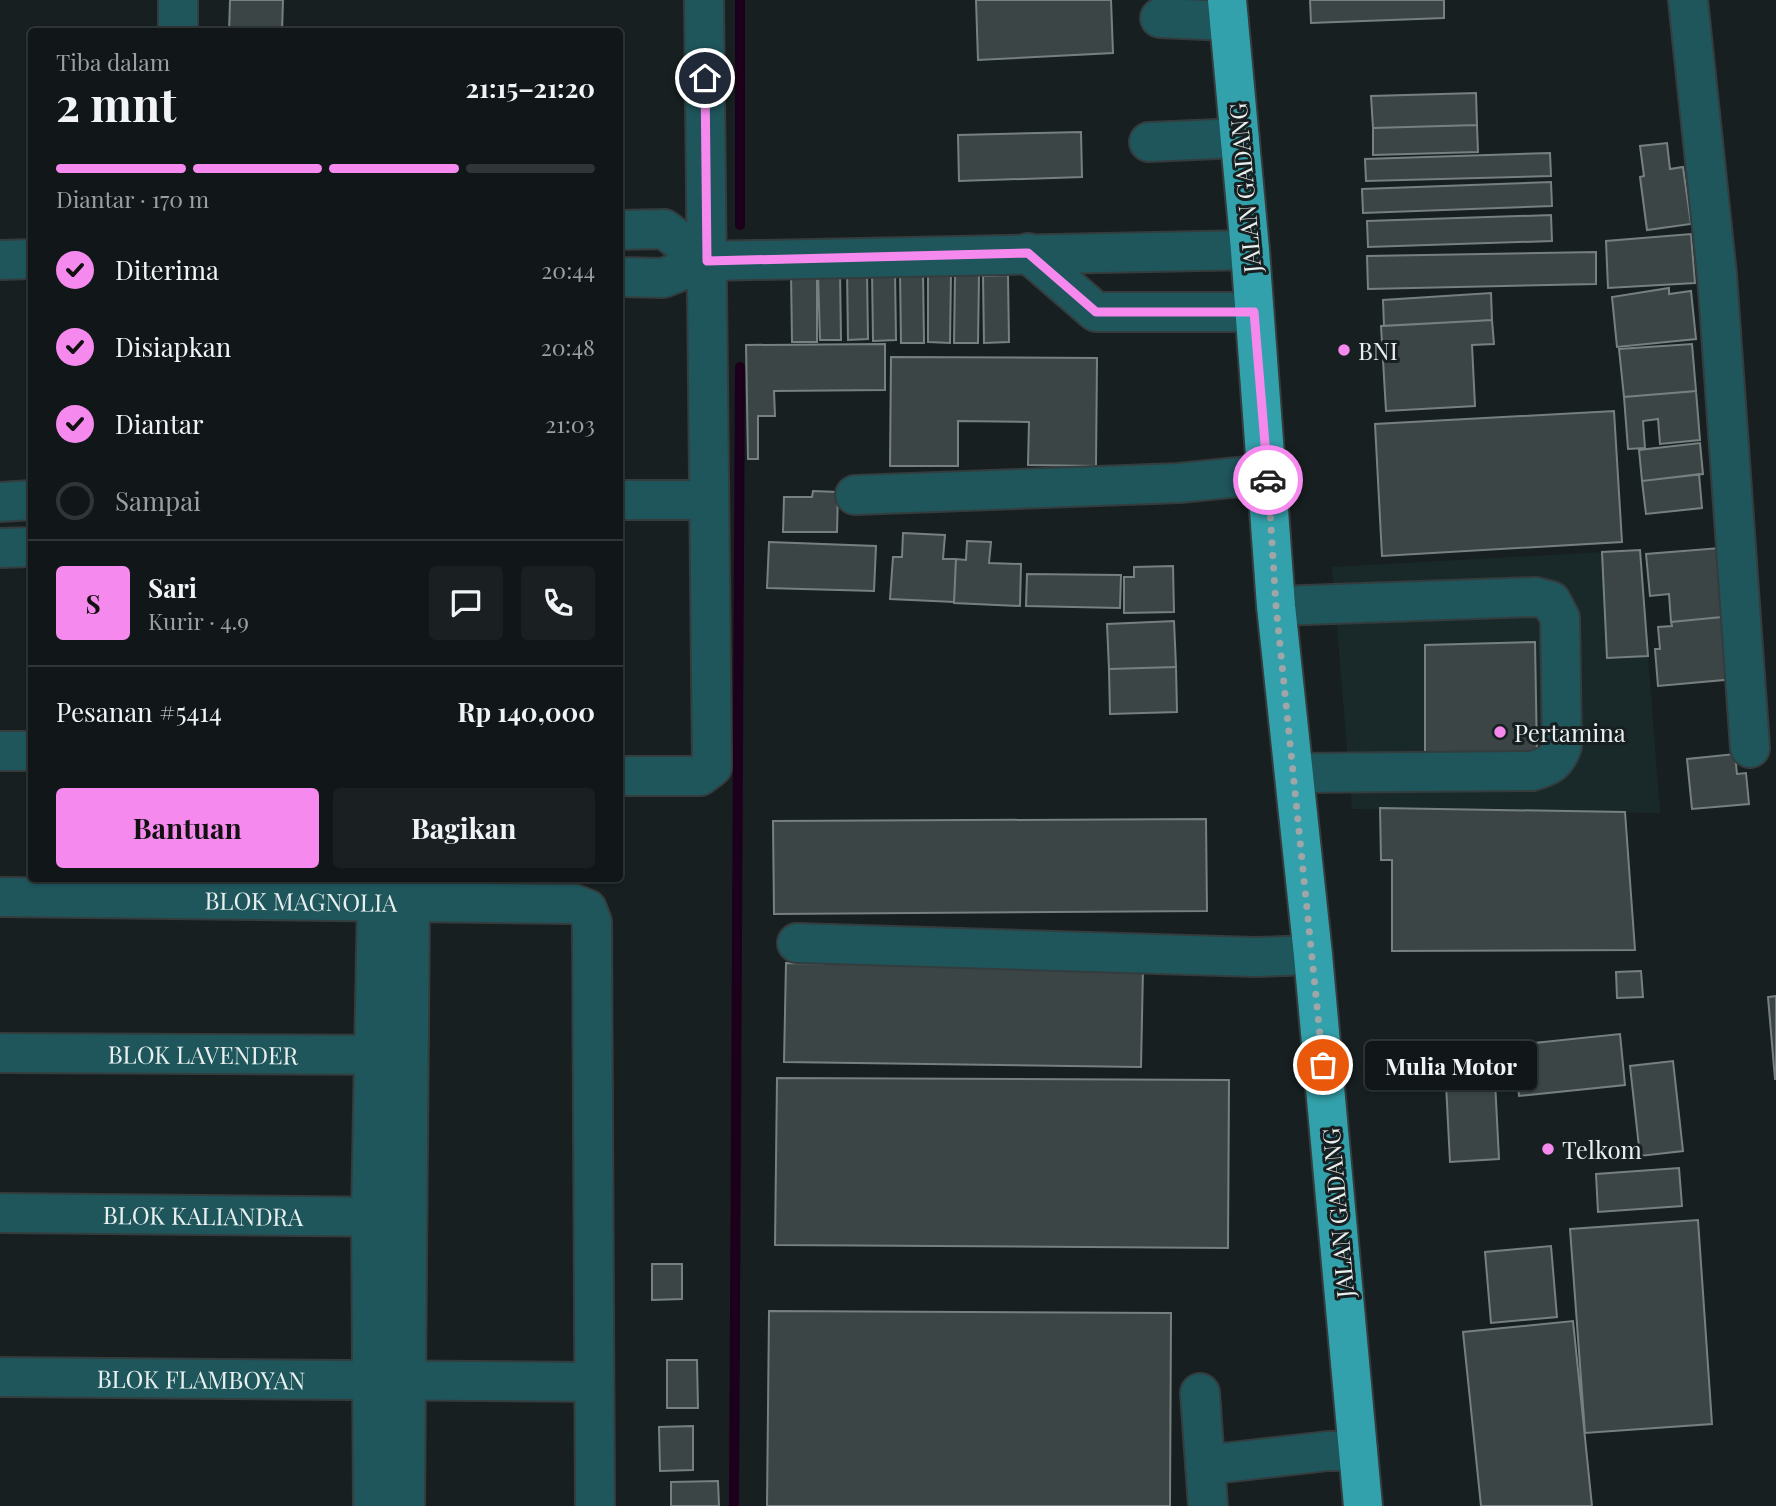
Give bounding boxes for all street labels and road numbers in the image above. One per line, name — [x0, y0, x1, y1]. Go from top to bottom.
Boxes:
street label: JALAN GADANG — [1221, 102, 1267, 275]
street label: BLOK MAGNOLIA — [204, 883, 398, 918]
street label: BLOK LAVENDER — [108, 1038, 299, 1070]
street label: JALAN GADANG — [1314, 1127, 1360, 1300]
street label: BLOK KALIANDRA — [103, 1198, 304, 1232]
street label: BLOK FLAMBOYAN — [97, 1362, 305, 1396]

